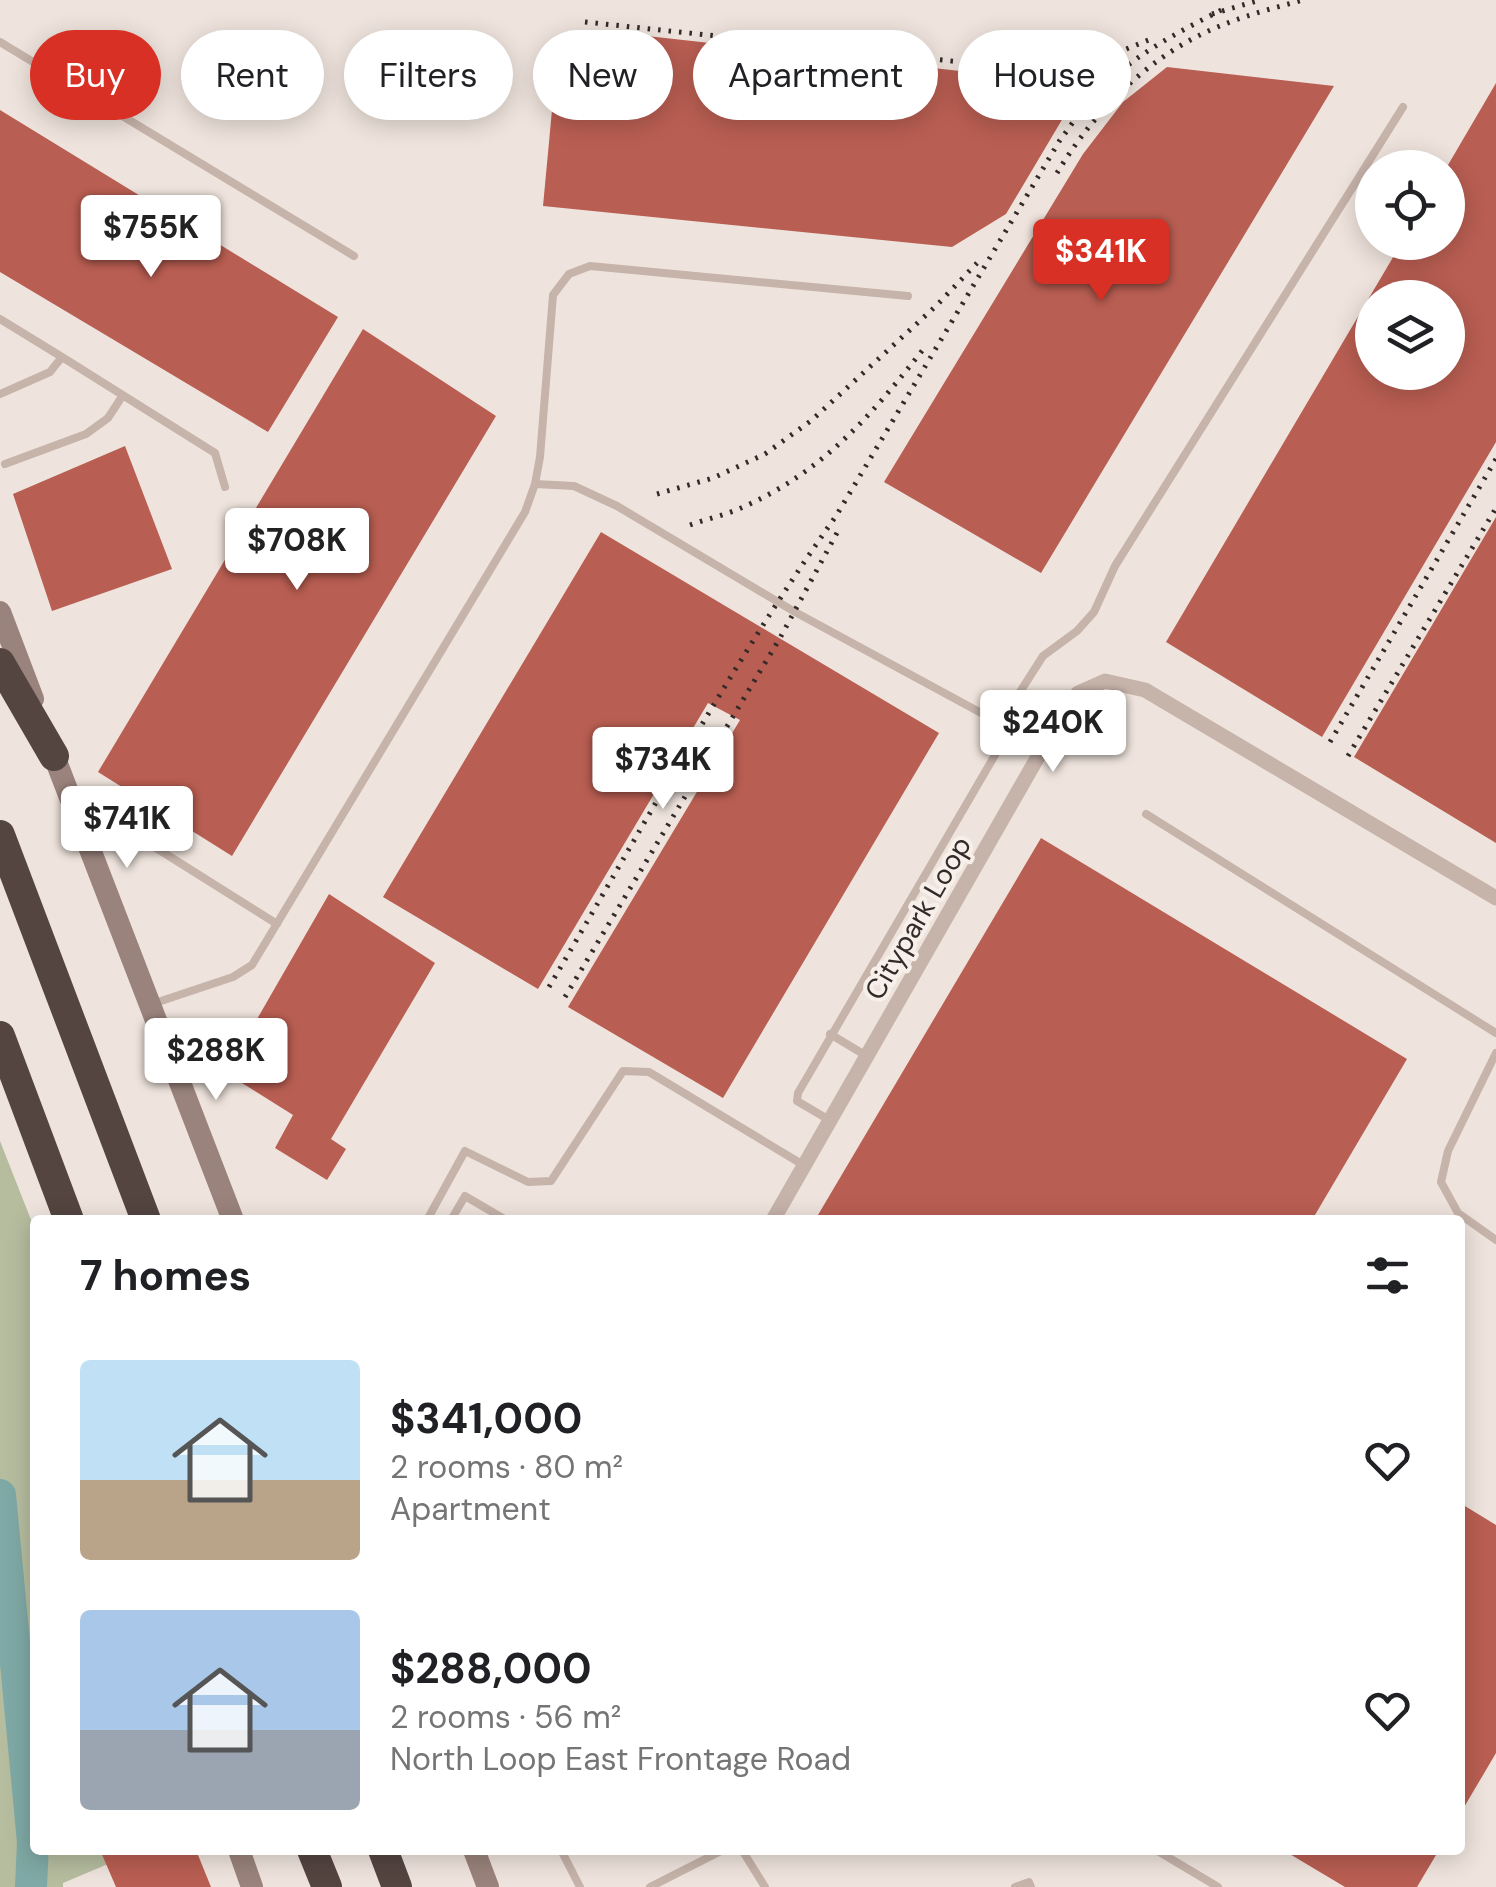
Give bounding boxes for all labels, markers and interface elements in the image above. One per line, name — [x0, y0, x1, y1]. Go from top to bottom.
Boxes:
chip: Buy — [30, 30, 161, 120]
chip: Rent — [181, 30, 324, 120]
chip: Filters — [344, 30, 513, 120]
chip: New — [533, 30, 673, 120]
chip: Apartment — [693, 30, 938, 120]
chip: House — [958, 30, 1131, 120]
map controls — [1355, 150, 1465, 390]
button: locate — [1355, 150, 1465, 260]
pin: $755K — [81, 195, 221, 280]
text: $755K — [103, 206, 199, 248]
pin: $341K — [1031, 219, 1171, 304]
text: $341K — [1055, 230, 1147, 272]
button: layers — [1355, 280, 1465, 390]
pin: $708K — [227, 508, 367, 593]
text: $708K — [247, 519, 347, 561]
pin: $240K — [983, 690, 1123, 775]
text: $240K — [1002, 701, 1104, 743]
pin: $734K — [593, 727, 733, 812]
text: $734K — [614, 738, 712, 780]
pin: $741K — [57, 786, 197, 871]
text: $741K — [83, 797, 171, 839]
street label: Citypark Loop — [856, 830, 980, 1006]
pin: $288K — [146, 1018, 286, 1103]
text: $288K — [167, 1029, 265, 1071]
text: 7 homes — [80, 1248, 251, 1303]
icon: filters — [1360, 1248, 1415, 1303]
text: $341,000 — [390, 1391, 582, 1446]
icon: home — [160, 1400, 280, 1520]
icon: heart — [1360, 1433, 1415, 1488]
text: 2 rooms · 80 m² — [390, 1446, 623, 1488]
text: Apartment — [390, 1488, 551, 1530]
text: $288,000 — [390, 1641, 592, 1696]
icon: home — [160, 1650, 280, 1770]
icon: heart — [1360, 1683, 1415, 1738]
text: 2 rooms · 56 m² — [390, 1696, 621, 1738]
text: North Loop East Frontage Road — [390, 1738, 851, 1780]

